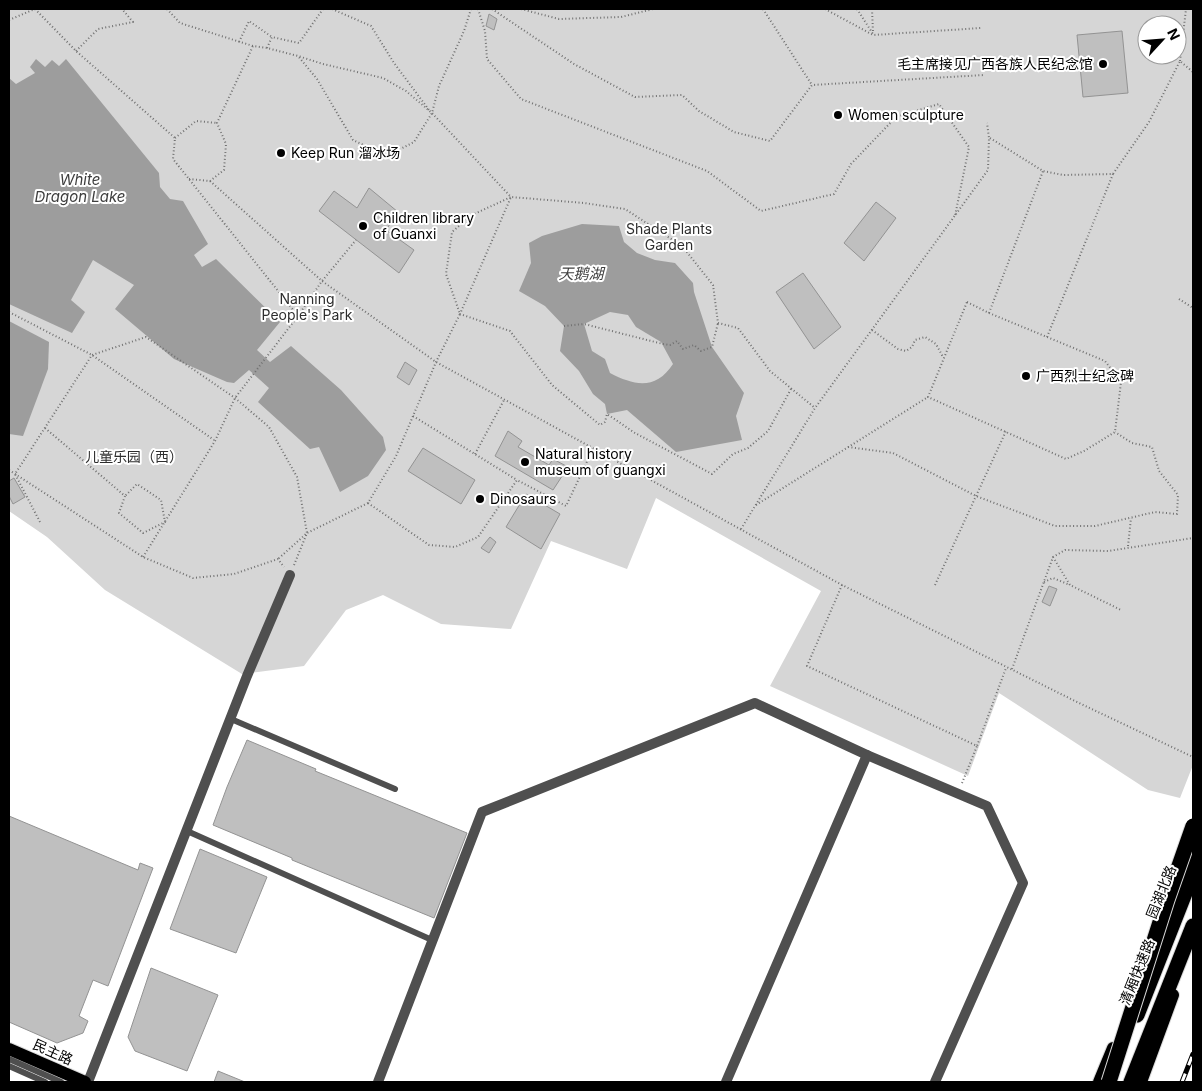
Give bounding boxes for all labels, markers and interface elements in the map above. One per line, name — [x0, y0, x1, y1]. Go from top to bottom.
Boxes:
north arrow — [1137, 15, 1187, 65]
text: N — [1164, 26, 1184, 43]
place label: 毛主席接见广西各族人民纪念馆 — [897, 55, 1093, 72]
marker: 毛主席接见广西各族人民纪念馆 — [1097, 58, 1109, 70]
place label: Women sculpture — [848, 106, 964, 123]
marker: Women sculpture — [832, 109, 844, 121]
place label: Keep Run 溜冰场 — [291, 144, 400, 161]
marker: Keep Run 溜冰场 — [275, 147, 287, 159]
water label: White Dragon Lake — [35, 170, 125, 206]
place label: Children library of Guanxi — [373, 209, 474, 242]
marker: Children library of Guanxi — [357, 220, 369, 232]
park label: Shade Plants Garden — [626, 220, 712, 253]
water label: 天鹅湖 — [558, 264, 605, 283]
park label: Nanning People's Park — [262, 290, 353, 323]
place label: 广西烈士纪念碑 — [1036, 367, 1134, 384]
marker: 广西烈士纪念碑 — [1020, 370, 1032, 382]
place label: Natural history museum of guangxi — [535, 445, 666, 478]
park label: 儿童乐园（西） — [85, 448, 183, 465]
marker: Natural history museum of guangxi — [519, 456, 531, 468]
place label: Dinosaurs — [490, 490, 556, 507]
marker: Dinosaurs — [474, 493, 486, 505]
street label: 园湖北路 — [1142, 863, 1179, 921]
street label: 清厢快速路 — [1116, 936, 1158, 1007]
street label: 民主路 — [31, 1035, 76, 1068]

